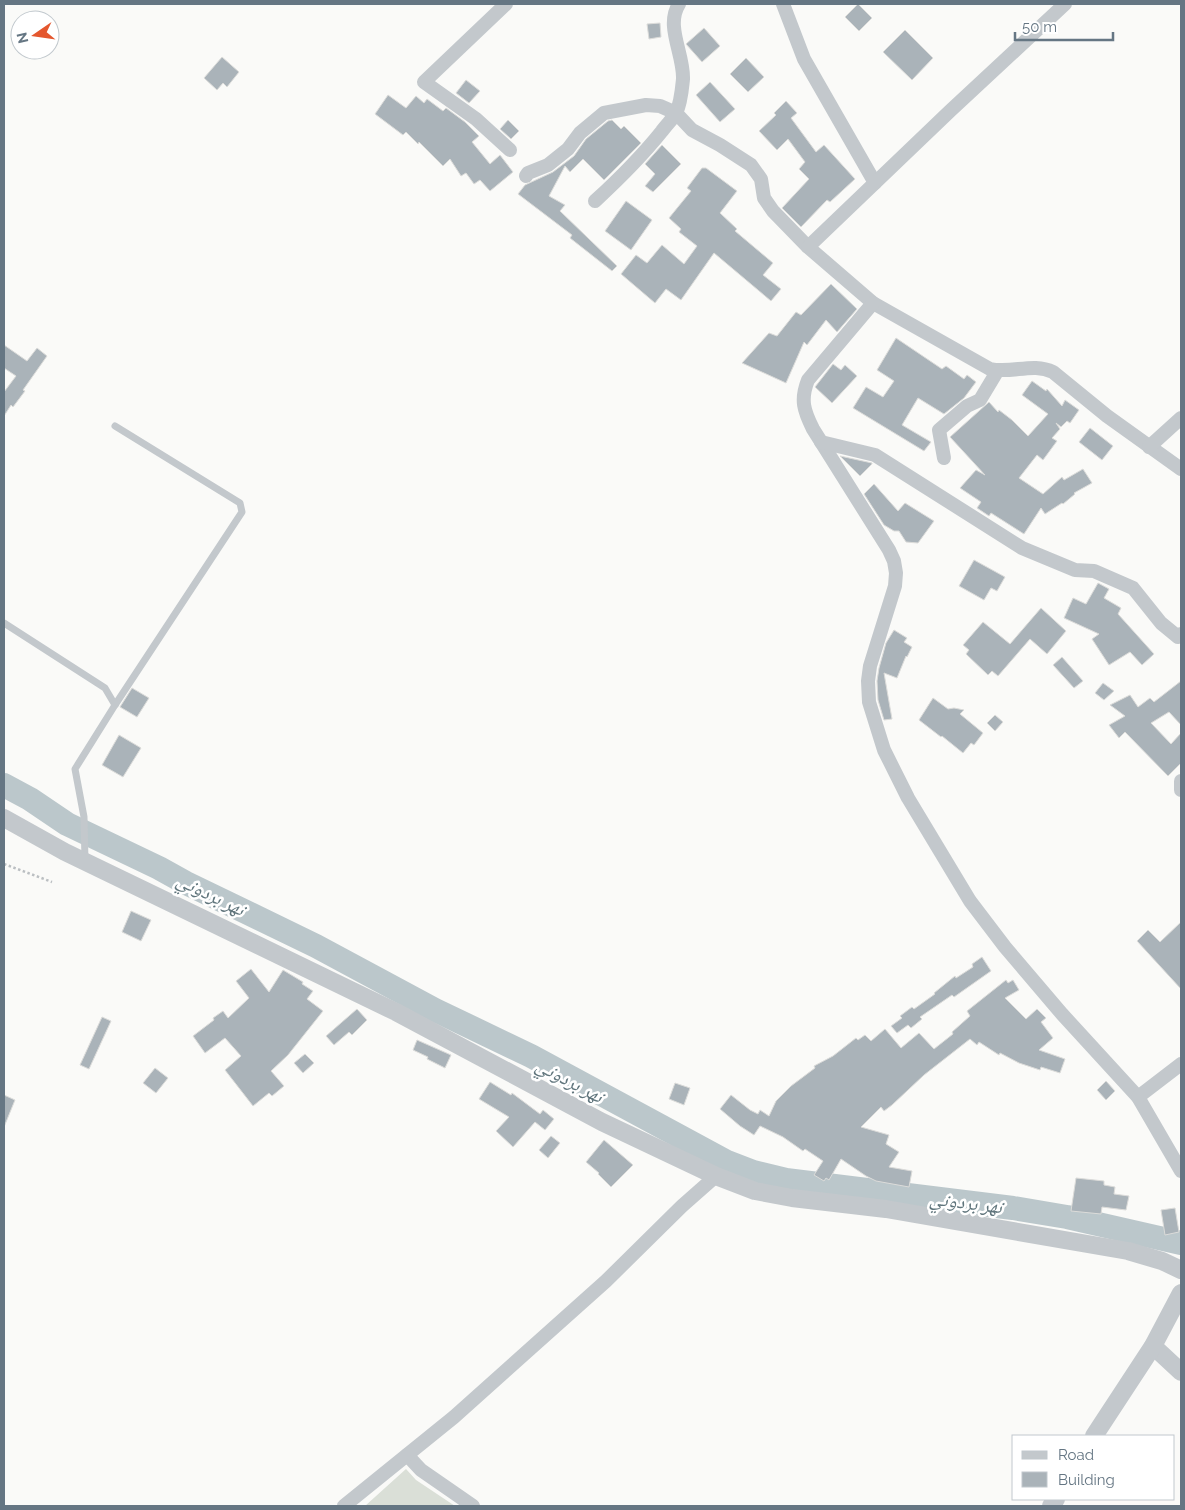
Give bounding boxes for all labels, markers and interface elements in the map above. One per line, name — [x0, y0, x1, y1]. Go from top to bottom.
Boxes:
north arrow — [10, 10, 60, 60]
scale bar — [1015, 10, 1112, 42]
text: 50 m — [1022, 18, 1057, 36]
text: N — [13, 31, 31, 45]
water label: نهر بردوني — [171, 868, 251, 926]
water label: نهر بردوني — [530, 1053, 610, 1112]
water label: نهر بردوني — [928, 1187, 1006, 1223]
legend — [1012, 1435, 1175, 1500]
text: Road — [1058, 1446, 1094, 1464]
text: Building — [1058, 1471, 1115, 1489]

